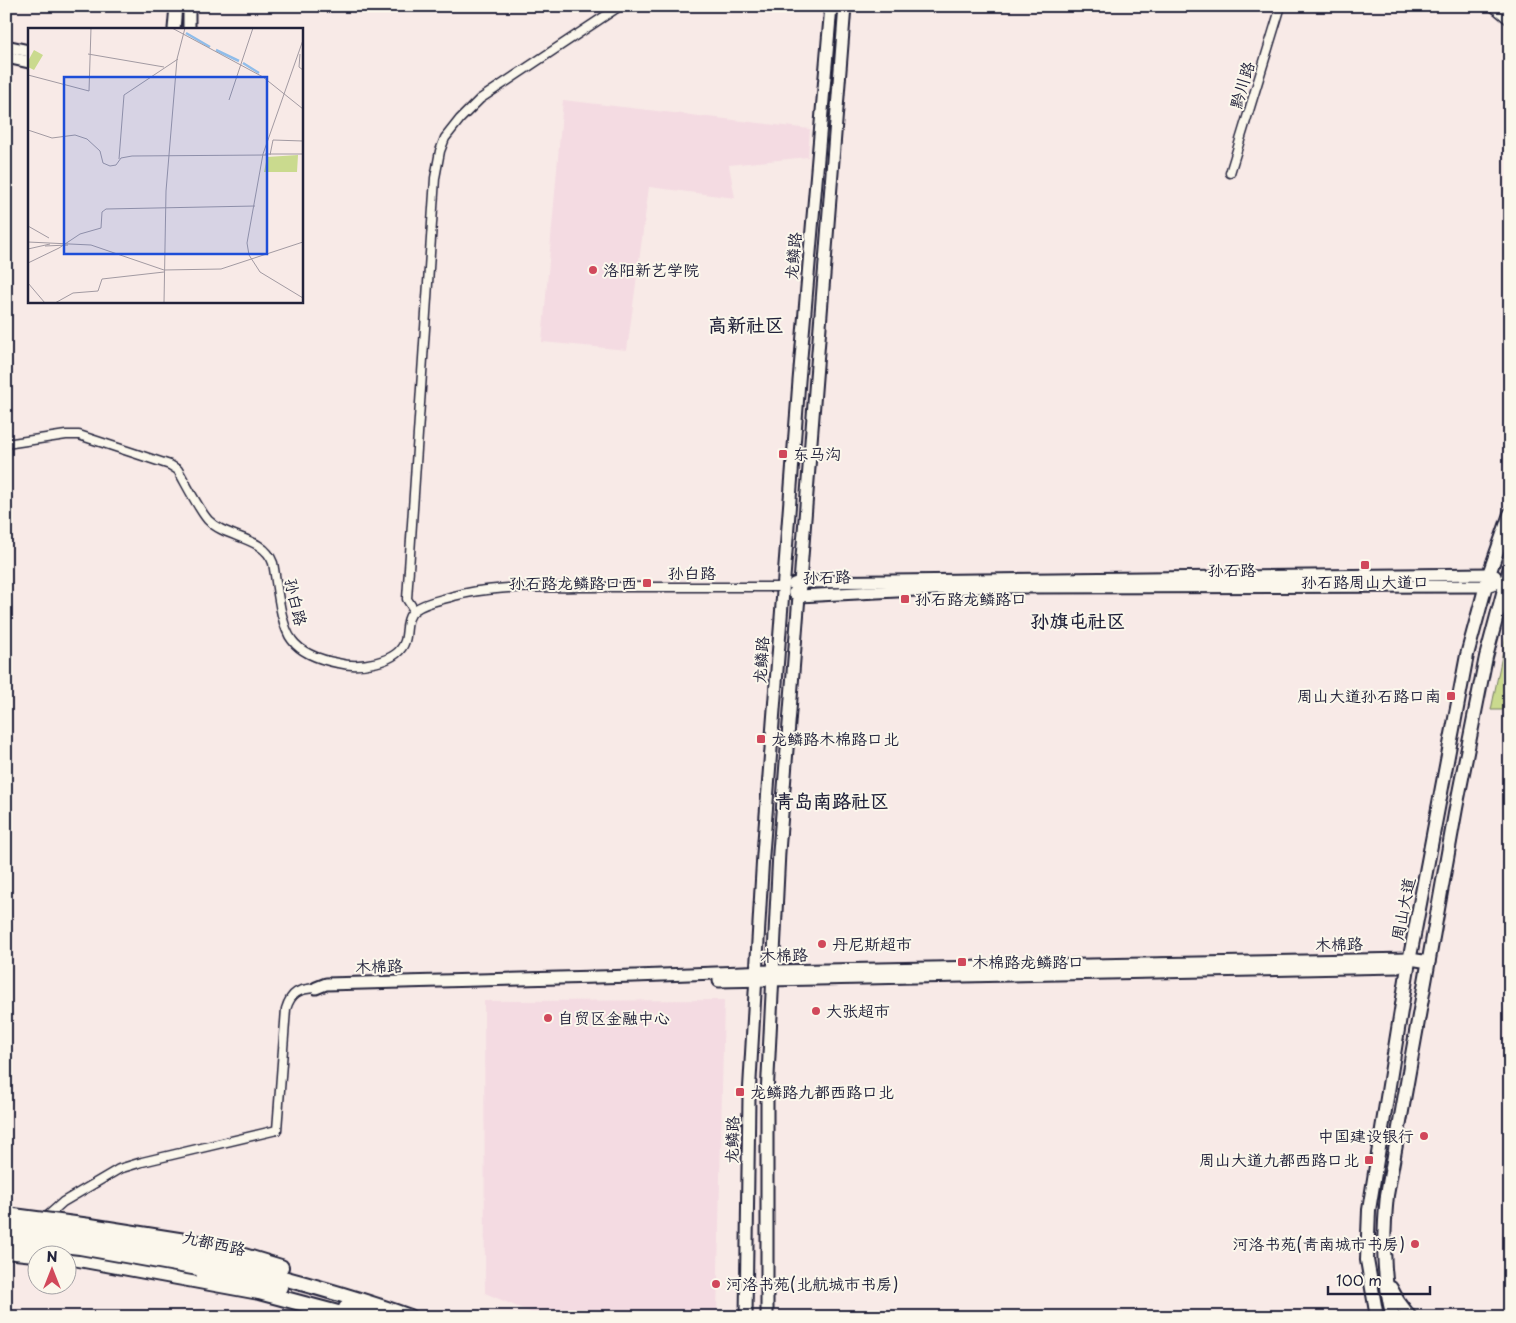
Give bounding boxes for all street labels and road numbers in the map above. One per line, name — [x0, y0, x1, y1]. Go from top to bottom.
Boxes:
street label: 黔川路 — [1223, 58, 1260, 111]
street label: 龙鳞路 — [778, 231, 806, 281]
street label: 孙石路 — [1208, 557, 1256, 581]
street label: 孙白路 — [668, 560, 716, 584]
street label: 孙石路 — [803, 564, 851, 588]
street label: 孙白路 — [280, 576, 314, 628]
street label: 龙鳞路 — [746, 635, 774, 685]
street label: 周山大道 — [1384, 875, 1420, 943]
street label: 木棉路 — [1315, 931, 1363, 955]
street label: 木棉路 — [760, 942, 808, 966]
street label: 木棉路 — [355, 953, 403, 977]
street label: 龙鳞路 — [719, 1116, 743, 1164]
street label: 九都西路 — [180, 1224, 248, 1260]

